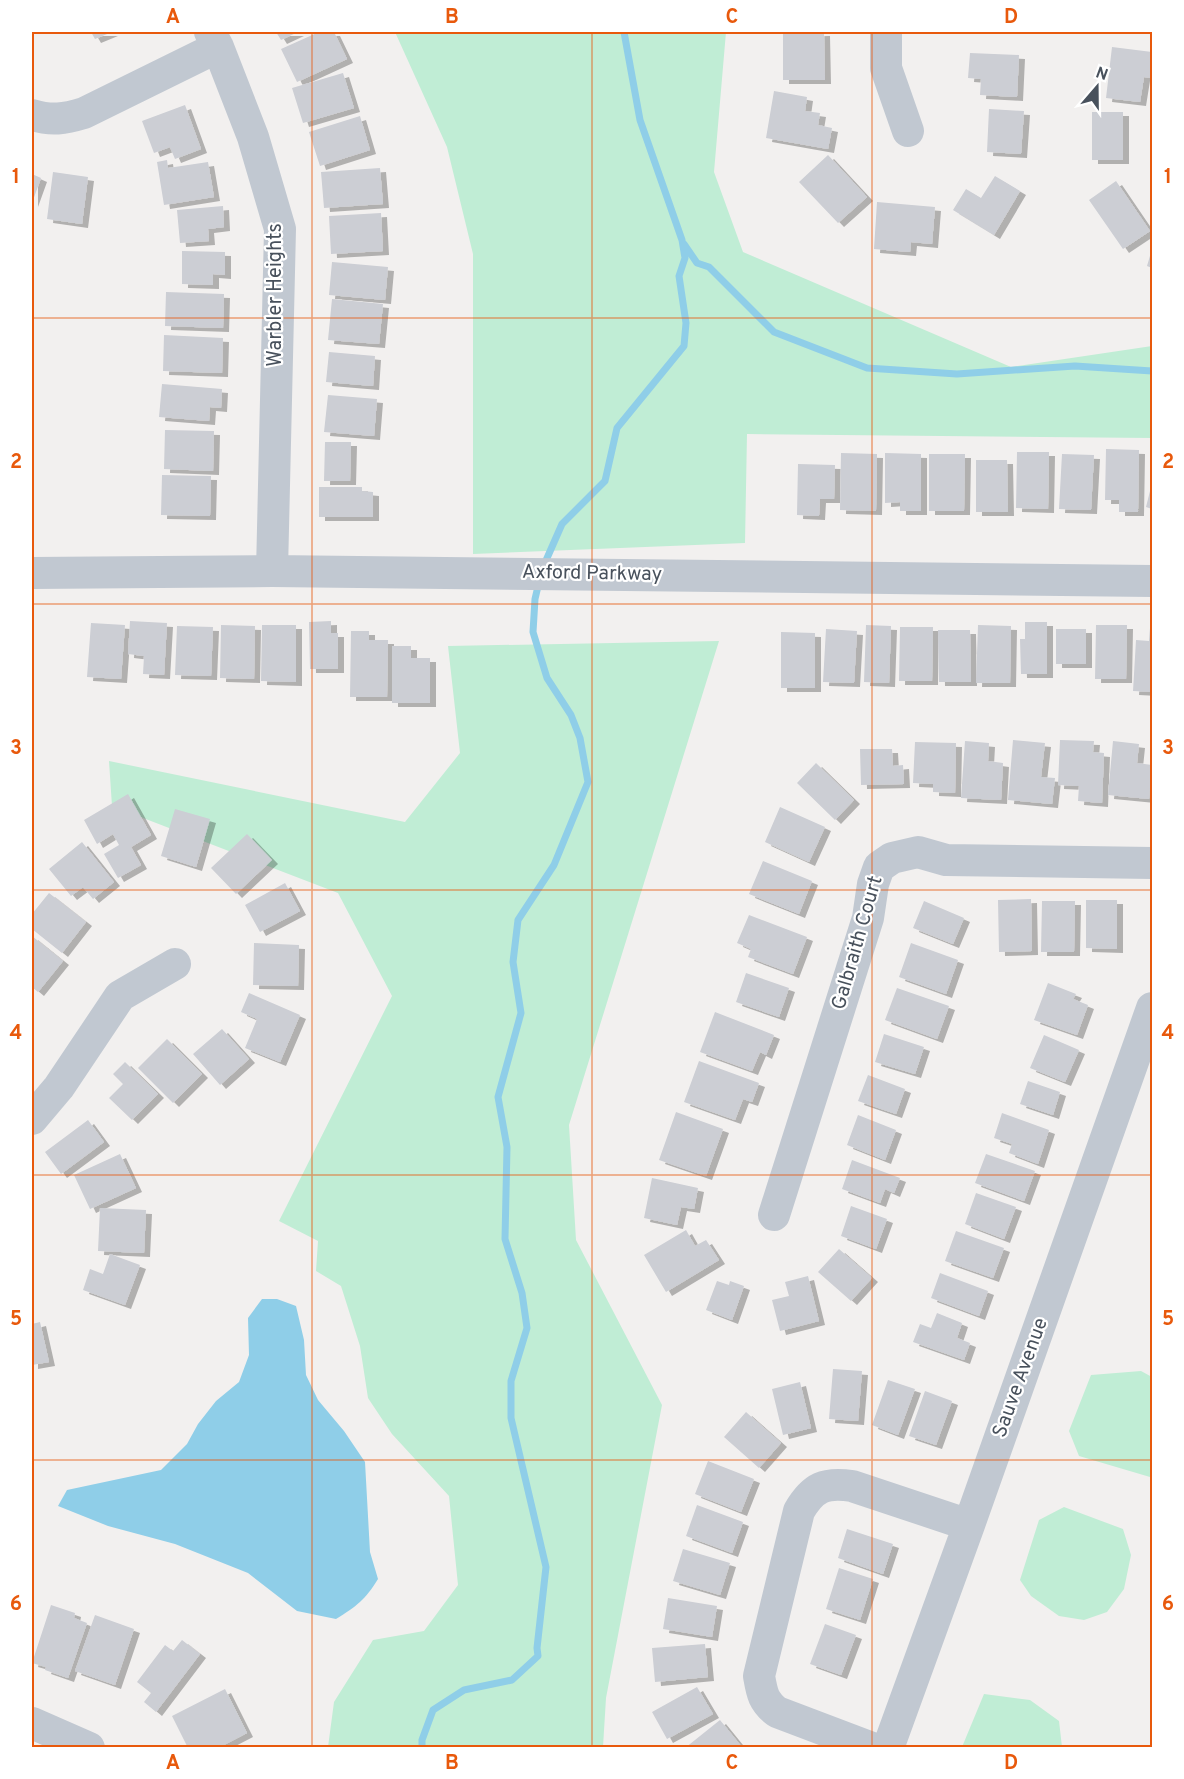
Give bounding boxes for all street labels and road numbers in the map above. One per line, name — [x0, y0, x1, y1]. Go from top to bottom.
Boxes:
street label: Warbler Heights — [263, 223, 289, 367]
street label: Axford Parkway — [522, 560, 662, 588]
street label: Galbraith Court — [826, 873, 890, 1013]
street label: Sauve Avenue — [987, 1315, 1055, 1441]

